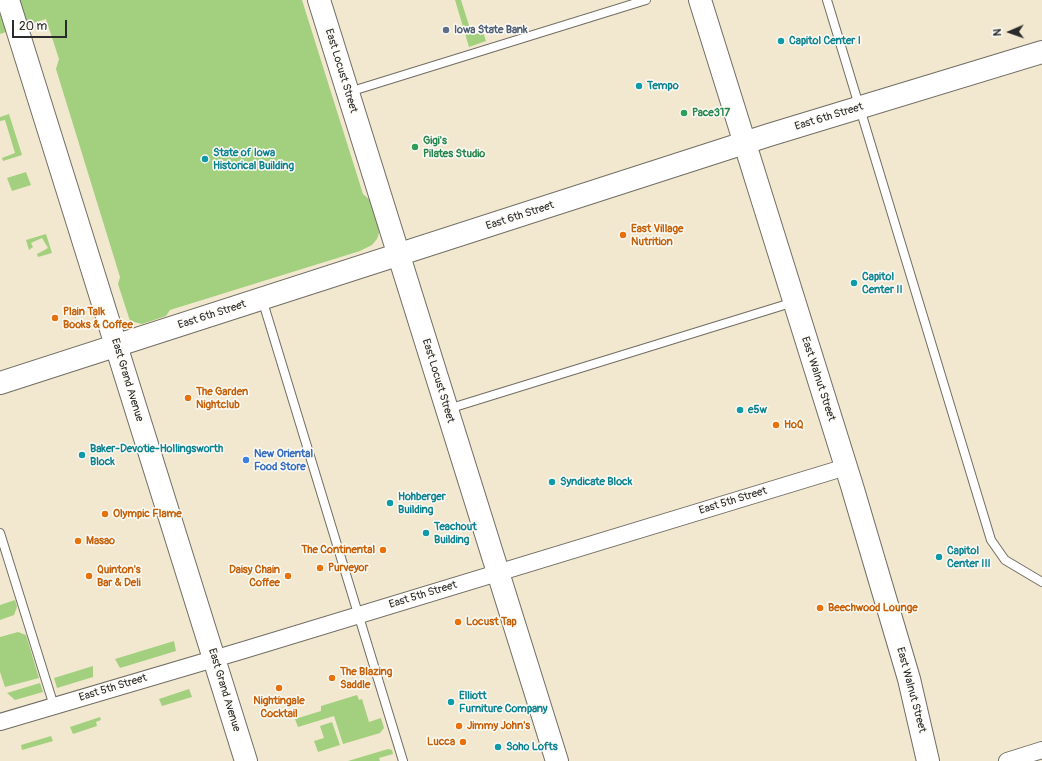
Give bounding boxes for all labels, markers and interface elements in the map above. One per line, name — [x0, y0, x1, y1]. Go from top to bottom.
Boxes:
scale bar — [14, 12, 69, 38]
north arrow — [990, 12, 1030, 52]
text: 20 m — [19, 19, 47, 34]
place label: Iowa State Bank — [454, 23, 528, 37]
marker: Iowa State Bank — [441, 25, 451, 35]
street label: East Locust Street — [322, 27, 360, 115]
text: N — [991, 28, 1004, 36]
place label: Capitol Center I — [789, 34, 861, 48]
marker: Capitol Center I — [776, 36, 786, 46]
place label: Tempo — [647, 79, 679, 93]
marker: Tempo — [634, 81, 644, 91]
street label: East 6th Street — [793, 100, 865, 134]
place label: Pace317 — [692, 106, 730, 120]
marker: Pace317 — [679, 108, 689, 118]
place label: Gigi's Pilates Studio — [423, 134, 485, 160]
marker: Gigi's Pilates Studio — [410, 142, 420, 152]
place label: State of Iowa Historical Building — [213, 146, 294, 172]
marker: State of Iowa Historical Building — [200, 154, 210, 164]
street label: East 6th Street — [484, 199, 556, 233]
place label: East Village Nutrition — [631, 222, 683, 248]
marker: East Village Nutrition — [618, 230, 628, 240]
place label: Capitol Center II — [862, 270, 902, 296]
marker: Capitol Center II — [849, 278, 859, 288]
street label: East 6th Street — [176, 298, 248, 332]
place label: Plain Talk Books & Coffee — [63, 305, 133, 331]
marker: Plain Talk Books & Coffee — [50, 313, 60, 323]
street label: East Walnut Street — [798, 335, 838, 423]
street label: East Grand Avenue — [108, 337, 146, 423]
street label: East Locust Street — [419, 337, 457, 425]
place label: The Garden Nightclub — [196, 385, 248, 411]
marker: The Garden Nightclub — [183, 393, 193, 403]
place label: e5w — [748, 403, 767, 417]
marker: e5w — [735, 405, 745, 415]
place label: HoQ — [784, 418, 804, 432]
marker: HoQ — [771, 420, 781, 430]
place label: Baker-Devotie-Hollingsworth Block — [90, 442, 223, 468]
place label: New Oriental Food Store — [254, 447, 313, 473]
marker: Baker-Devotie-Hollingsworth Block — [77, 450, 87, 460]
marker: New Oriental Food Store — [241, 455, 251, 465]
place label: Syndicate Block — [560, 475, 632, 489]
marker: Syndicate Block — [547, 477, 557, 487]
street label: East 5th Street — [697, 484, 769, 518]
place label: Hohberger Building — [398, 490, 446, 516]
marker: Hohberger Building — [385, 498, 395, 508]
place label: Olympic Flame — [113, 507, 182, 521]
marker: Olympic Flame — [100, 509, 110, 519]
place label: Teachout Building — [434, 520, 477, 546]
marker: Teachout Building — [421, 528, 431, 538]
place label: Masao — [86, 534, 115, 548]
marker: Masao — [73, 536, 83, 546]
place label: The Continental — [301, 543, 375, 557]
place label: Capitol Center III — [947, 544, 991, 570]
marker: The Continental — [378, 545, 388, 555]
marker: Capitol Center III — [934, 552, 944, 562]
place label: Purveyor — [328, 561, 368, 575]
place label: Quinton's Bar & Deli — [97, 563, 141, 589]
place label: Daisy Chain Coffee — [229, 563, 280, 589]
marker: Purveyor — [315, 563, 325, 573]
marker: Quinton's Bar & Deli — [84, 571, 94, 581]
marker: Daisy Chain Coffee — [283, 571, 293, 581]
street label: East 5th Street — [387, 578, 459, 612]
place label: Beechwood Lounge — [828, 601, 918, 615]
marker: Beechwood Lounge — [815, 603, 825, 613]
place label: Locust Tap — [466, 615, 517, 629]
marker: Locust Tap — [453, 617, 463, 627]
street label: East Walnut Street — [893, 646, 929, 734]
street label: East Grand Avenue — [205, 647, 243, 733]
place label: The Blazing Saddle — [340, 665, 392, 691]
street label: East 5th Street — [77, 671, 149, 705]
marker: The Blazing Saddle — [327, 673, 337, 683]
marker: Nightingale Cocktail — [274, 683, 284, 693]
place label: Elliott Furniture Company — [459, 689, 548, 715]
place label: Nightingale Cocktail — [253, 694, 305, 720]
marker: Elliott Furniture Company — [446, 697, 456, 707]
place label: Jimmy John's — [467, 719, 530, 733]
marker: Jimmy John's — [454, 721, 464, 731]
place label: Lucca — [427, 735, 455, 749]
marker: Lucca — [458, 737, 468, 747]
place label: Soho Lofts — [506, 740, 558, 754]
marker: Soho Lofts — [493, 742, 503, 752]

